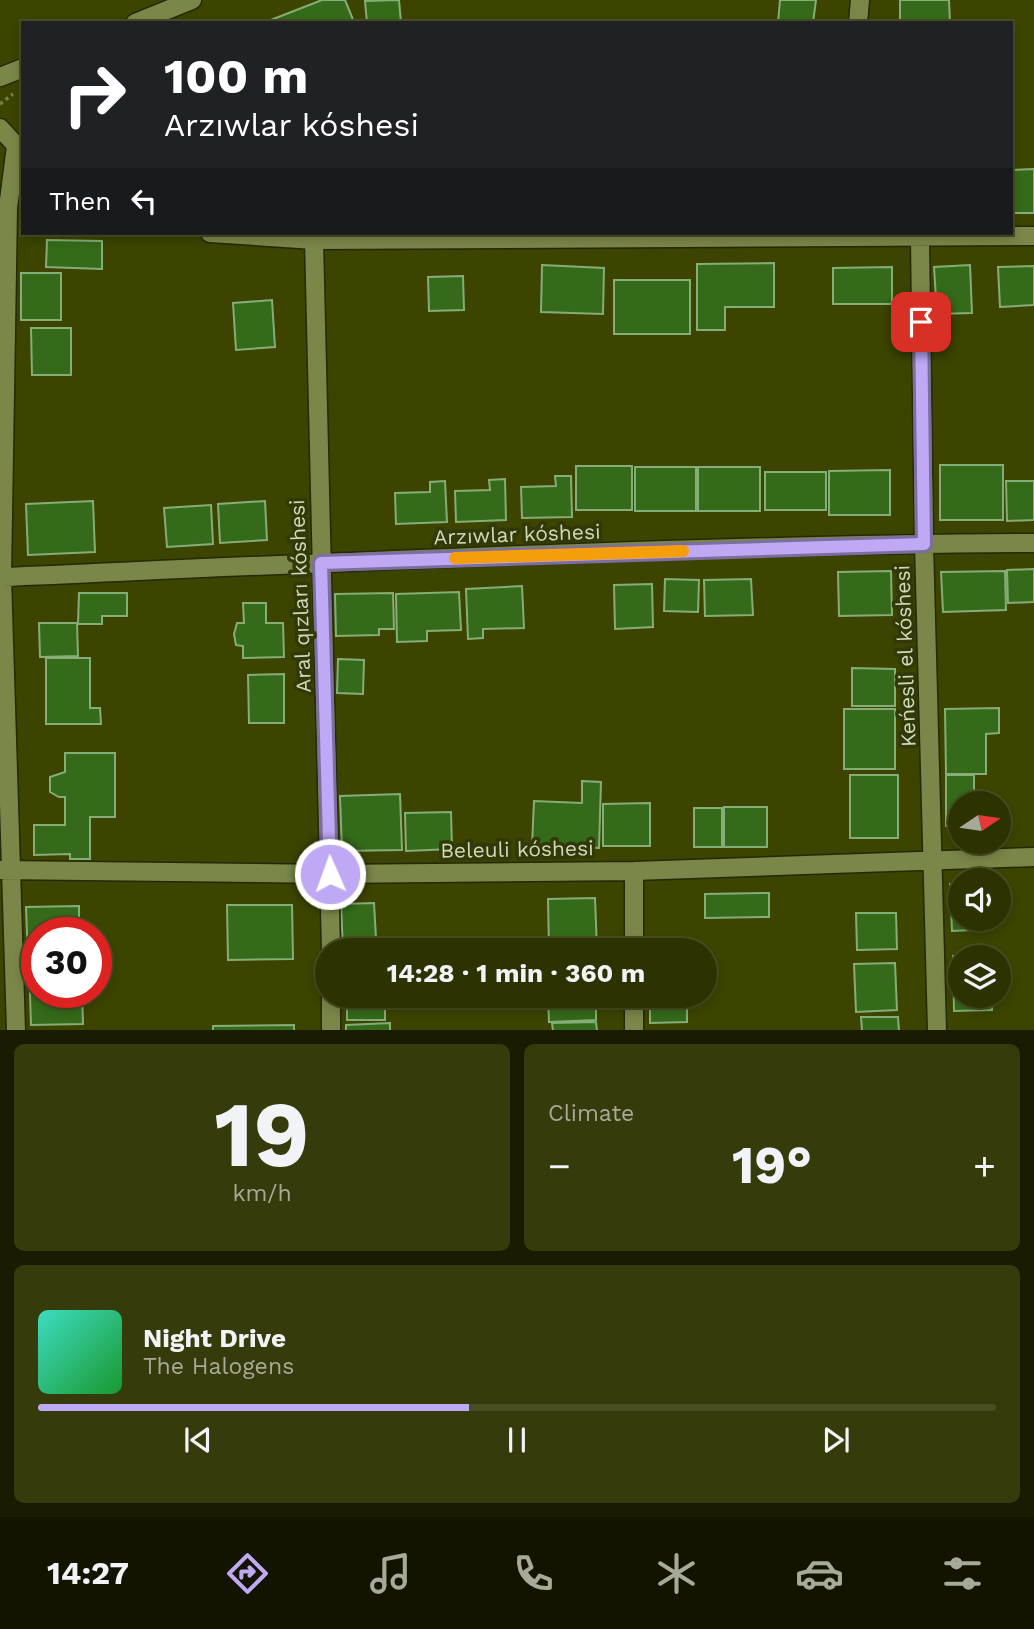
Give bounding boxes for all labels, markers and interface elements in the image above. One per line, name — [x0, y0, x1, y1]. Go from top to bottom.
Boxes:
text: 100 m — [164, 47, 308, 105]
icon: right — [49, 49, 140, 140]
text: Arzıwlar kóshesi — [164, 106, 419, 144]
icon: left — [125, 182, 163, 220]
text: Then — [49, 186, 111, 216]
pin — [891, 292, 951, 352]
icon: arrive — [902, 303, 940, 341]
street label: Aral qızları kóshesi — [284, 499, 316, 693]
street label: Arzıwlar kóshesi — [433, 519, 601, 549]
street label: Keńesli el kóshesi — [889, 564, 921, 748]
north arrow — [948, 791, 1012, 854]
map controls — [948, 791, 1011, 1008]
street label: Beleuli kóshesi — [440, 835, 594, 863]
position arrow — [293, 837, 367, 911]
button: sound — [948, 868, 1011, 931]
speed limit sign: 30 — [21, 917, 112, 1008]
button: layers — [948, 945, 1011, 1008]
text: 14:28 · 1 min · 360 m — [387, 958, 645, 988]
text: 19 — [214, 1081, 310, 1188]
text: Climate — [548, 1100, 634, 1127]
text: 19° — [732, 1135, 812, 1196]
text: − — [548, 1144, 571, 1188]
text: + — [973, 1144, 996, 1188]
text: km/h — [232, 1180, 292, 1207]
text: Night Drive — [143, 1323, 286, 1353]
text: The Halogens — [143, 1353, 294, 1380]
icon: previous — [179, 1421, 217, 1459]
icon: pause — [498, 1421, 536, 1459]
icon: next — [817, 1421, 855, 1459]
icon: directions — [223, 1549, 272, 1598]
icon: music — [366, 1549, 415, 1598]
icon: phone — [509, 1549, 558, 1598]
icon: climate — [652, 1549, 701, 1598]
icon: car — [795, 1549, 844, 1598]
icon: filters — [938, 1549, 987, 1598]
text: 14:27 — [47, 1554, 129, 1592]

